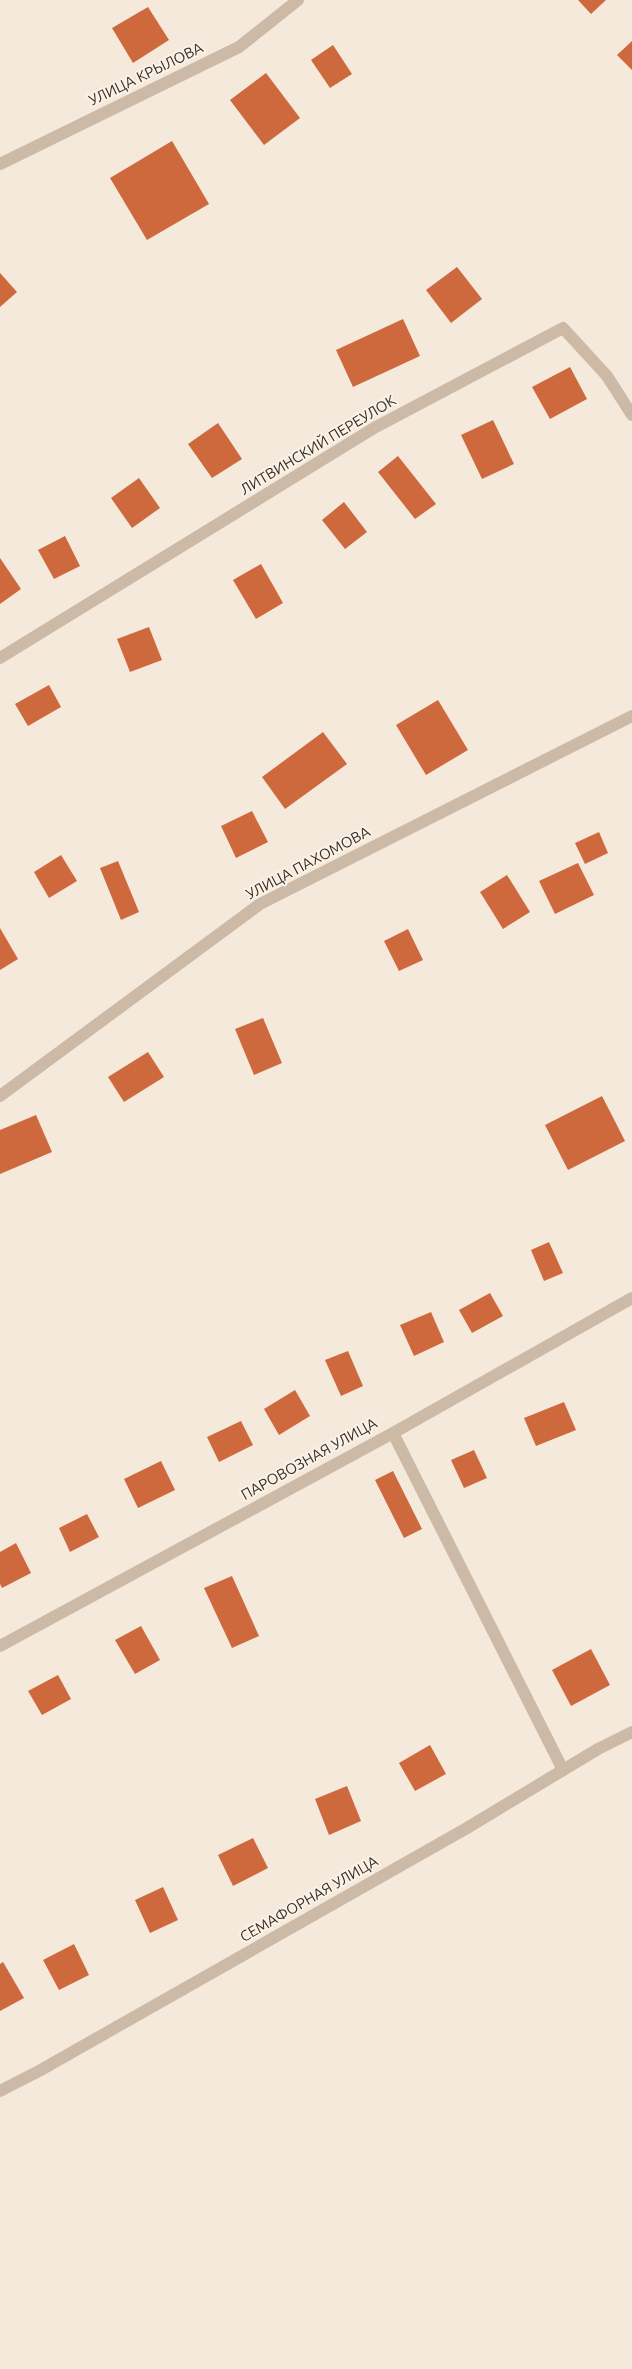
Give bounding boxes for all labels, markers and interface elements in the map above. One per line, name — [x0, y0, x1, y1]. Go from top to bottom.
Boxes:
street label: УЛИЦА КРЫЛОВА — [86, 38, 206, 109]
street label: ЛИТВИНСКИЙ ПЕРЕУЛОК — [237, 391, 399, 498]
street label: УЛИЦА ПАХОМОВА — [243, 823, 373, 902]
street label: ПАРОВОЗНАЯ УЛИЦА — [238, 1414, 380, 1503]
street label: СЕМАФОРНАЯ УЛИЦА — [237, 1852, 381, 1945]

